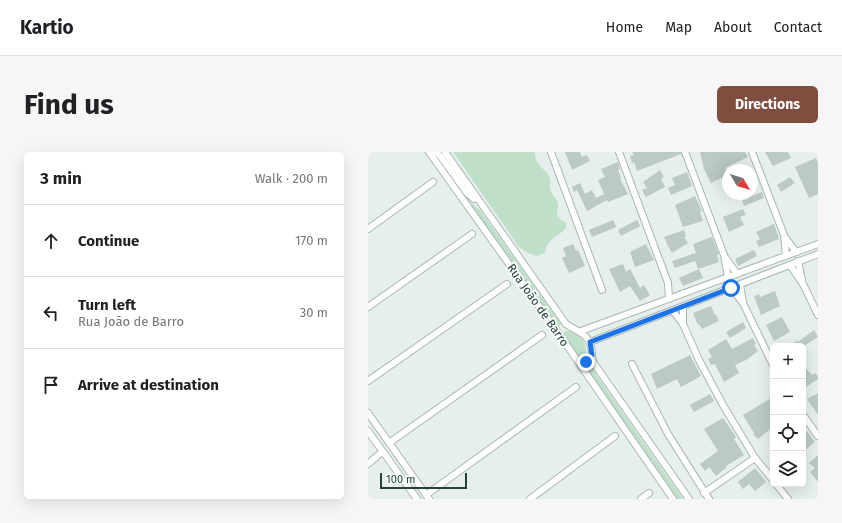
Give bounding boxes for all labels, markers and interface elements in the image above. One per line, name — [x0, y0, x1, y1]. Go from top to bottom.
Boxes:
text: Kartio — [20, 16, 74, 39]
text: Home — [606, 19, 643, 36]
text: Map — [665, 19, 692, 36]
text: About — [714, 19, 752, 36]
text: Contact — [774, 19, 822, 36]
button: Directions — [717, 86, 818, 123]
text: Find us — [24, 88, 114, 121]
north arrow — [722, 164, 758, 200]
text: 3 min — [40, 168, 82, 189]
text: Walk · 200 m — [255, 171, 328, 186]
icon: ahead — [40, 230, 62, 252]
text: Continue — [78, 232, 139, 250]
text: 170 m — [295, 233, 328, 248]
street label: Rua João de Barro — [504, 261, 572, 349]
route start — [722, 279, 740, 297]
text: Turn left — [78, 296, 136, 314]
icon: left — [40, 302, 62, 324]
text: 30 m — [300, 305, 328, 320]
text: Rua João de Barro — [78, 314, 184, 329]
map controls — [770, 343, 806, 487]
button: + — [770, 343, 806, 379]
route end — [577, 353, 595, 371]
icon: arrive — [40, 374, 62, 396]
text: Arrive at destination — [78, 376, 219, 394]
button: − — [770, 379, 806, 415]
button: locate — [770, 415, 806, 451]
button: layers — [770, 451, 806, 487]
scale bar — [380, 471, 467, 490]
text: 100 m — [386, 473, 415, 486]

